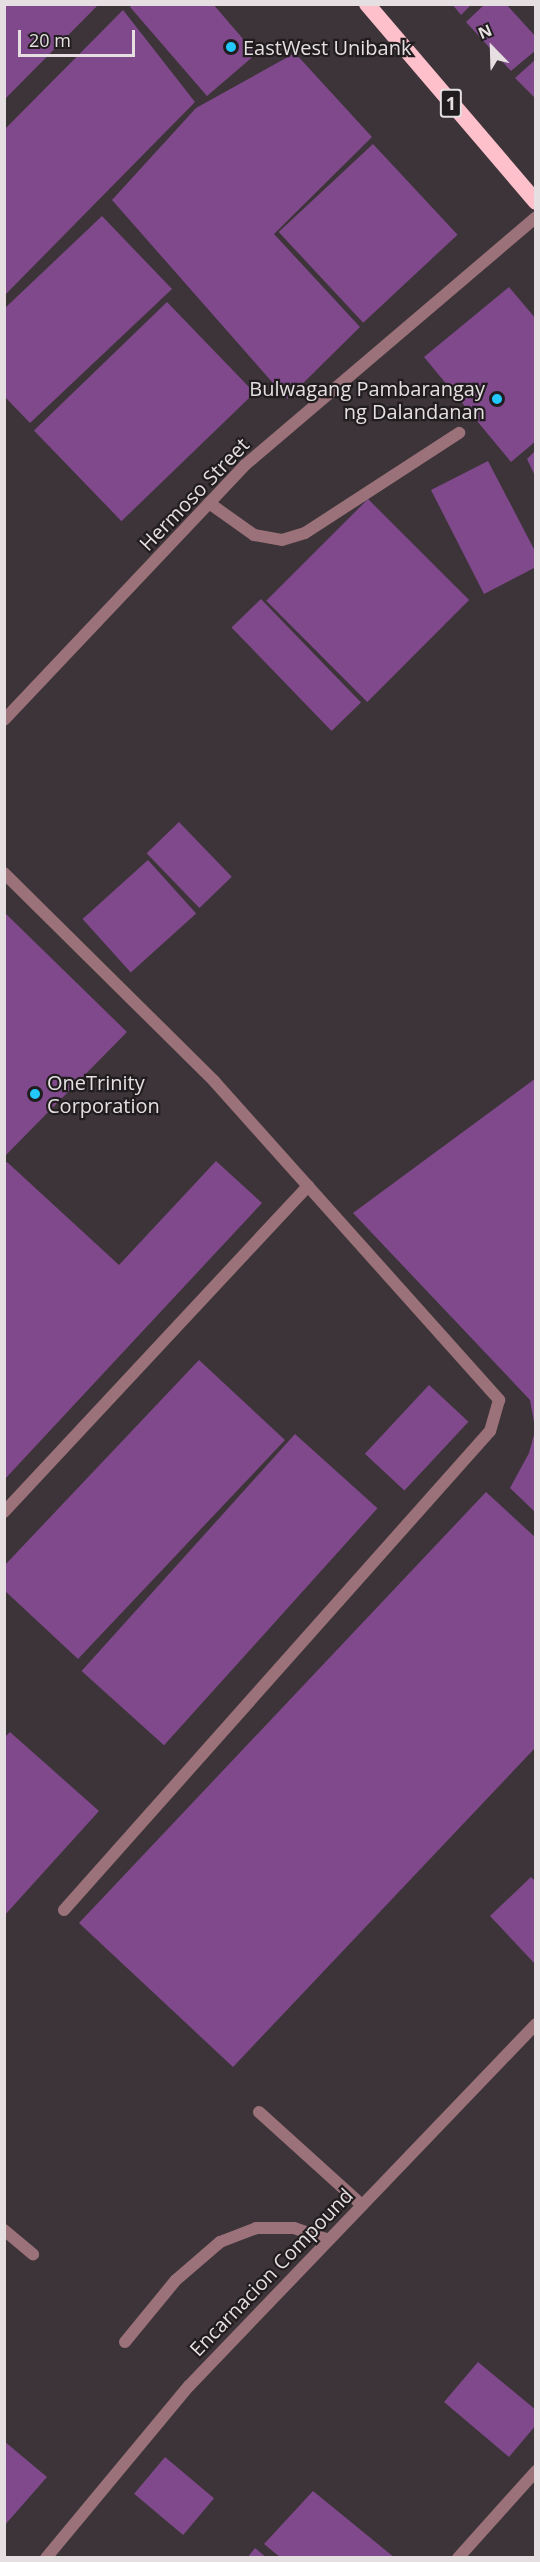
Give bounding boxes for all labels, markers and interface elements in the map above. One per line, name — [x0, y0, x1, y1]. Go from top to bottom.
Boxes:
scale bar — [21, 18, 138, 56]
north arrow — [462, 18, 522, 78]
text: N — [475, 19, 495, 44]
text: 20 m — [29, 28, 71, 52]
place label: EastWest Unibank — [243, 35, 411, 59]
marker: EastWest Unibank — [224, 40, 238, 54]
road number: 1 — [439, 88, 463, 118]
place label: Bulwagang Pambarangay ng Dalandanan — [249, 376, 485, 423]
marker: Bulwagang Pambarangay ng Dalandanan — [490, 392, 504, 406]
street label: Hermoso Street — [134, 433, 254, 555]
place label: OneTrinity Corporation — [47, 1070, 160, 1117]
marker: OneTrinity Corporation — [28, 1087, 42, 1101]
street label: Encarnacion Compound — [185, 2183, 357, 2361]

